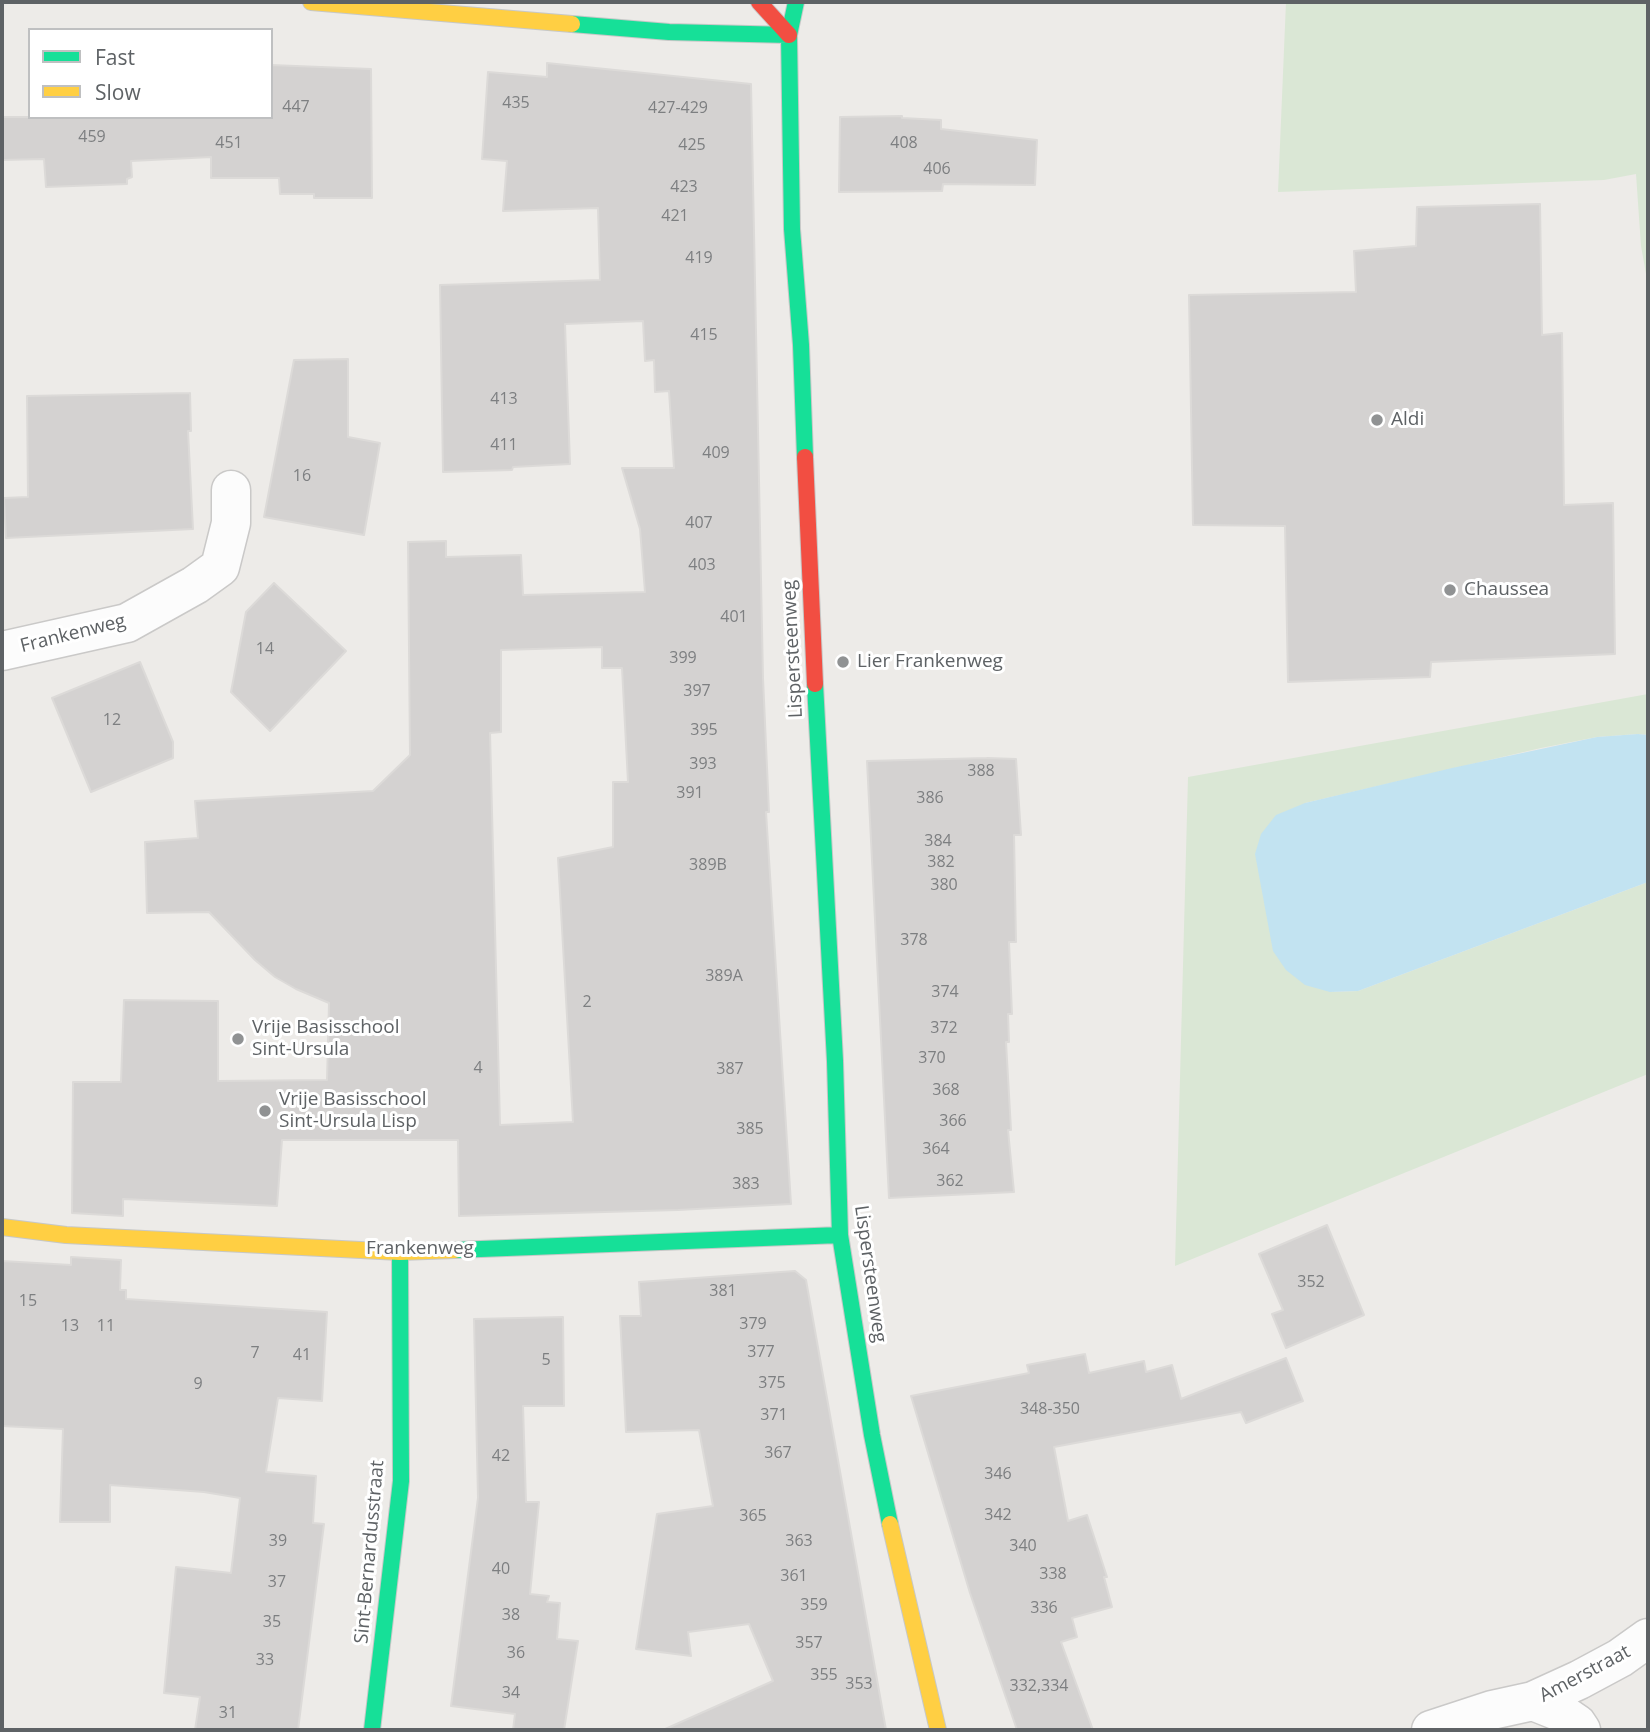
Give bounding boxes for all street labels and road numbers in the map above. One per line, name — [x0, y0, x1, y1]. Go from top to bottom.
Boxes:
street label: Lispersteenweg — [778, 579, 808, 719]
street label: Frankenweg — [18, 610, 128, 658]
street label: Lispersteenweg — [849, 1204, 891, 1344]
street label: Frankenweg — [366, 1238, 474, 1260]
street label: Sint-Bernardusstraat — [351, 1459, 389, 1645]
street label: Amerstraat — [1536, 1641, 1634, 1707]

